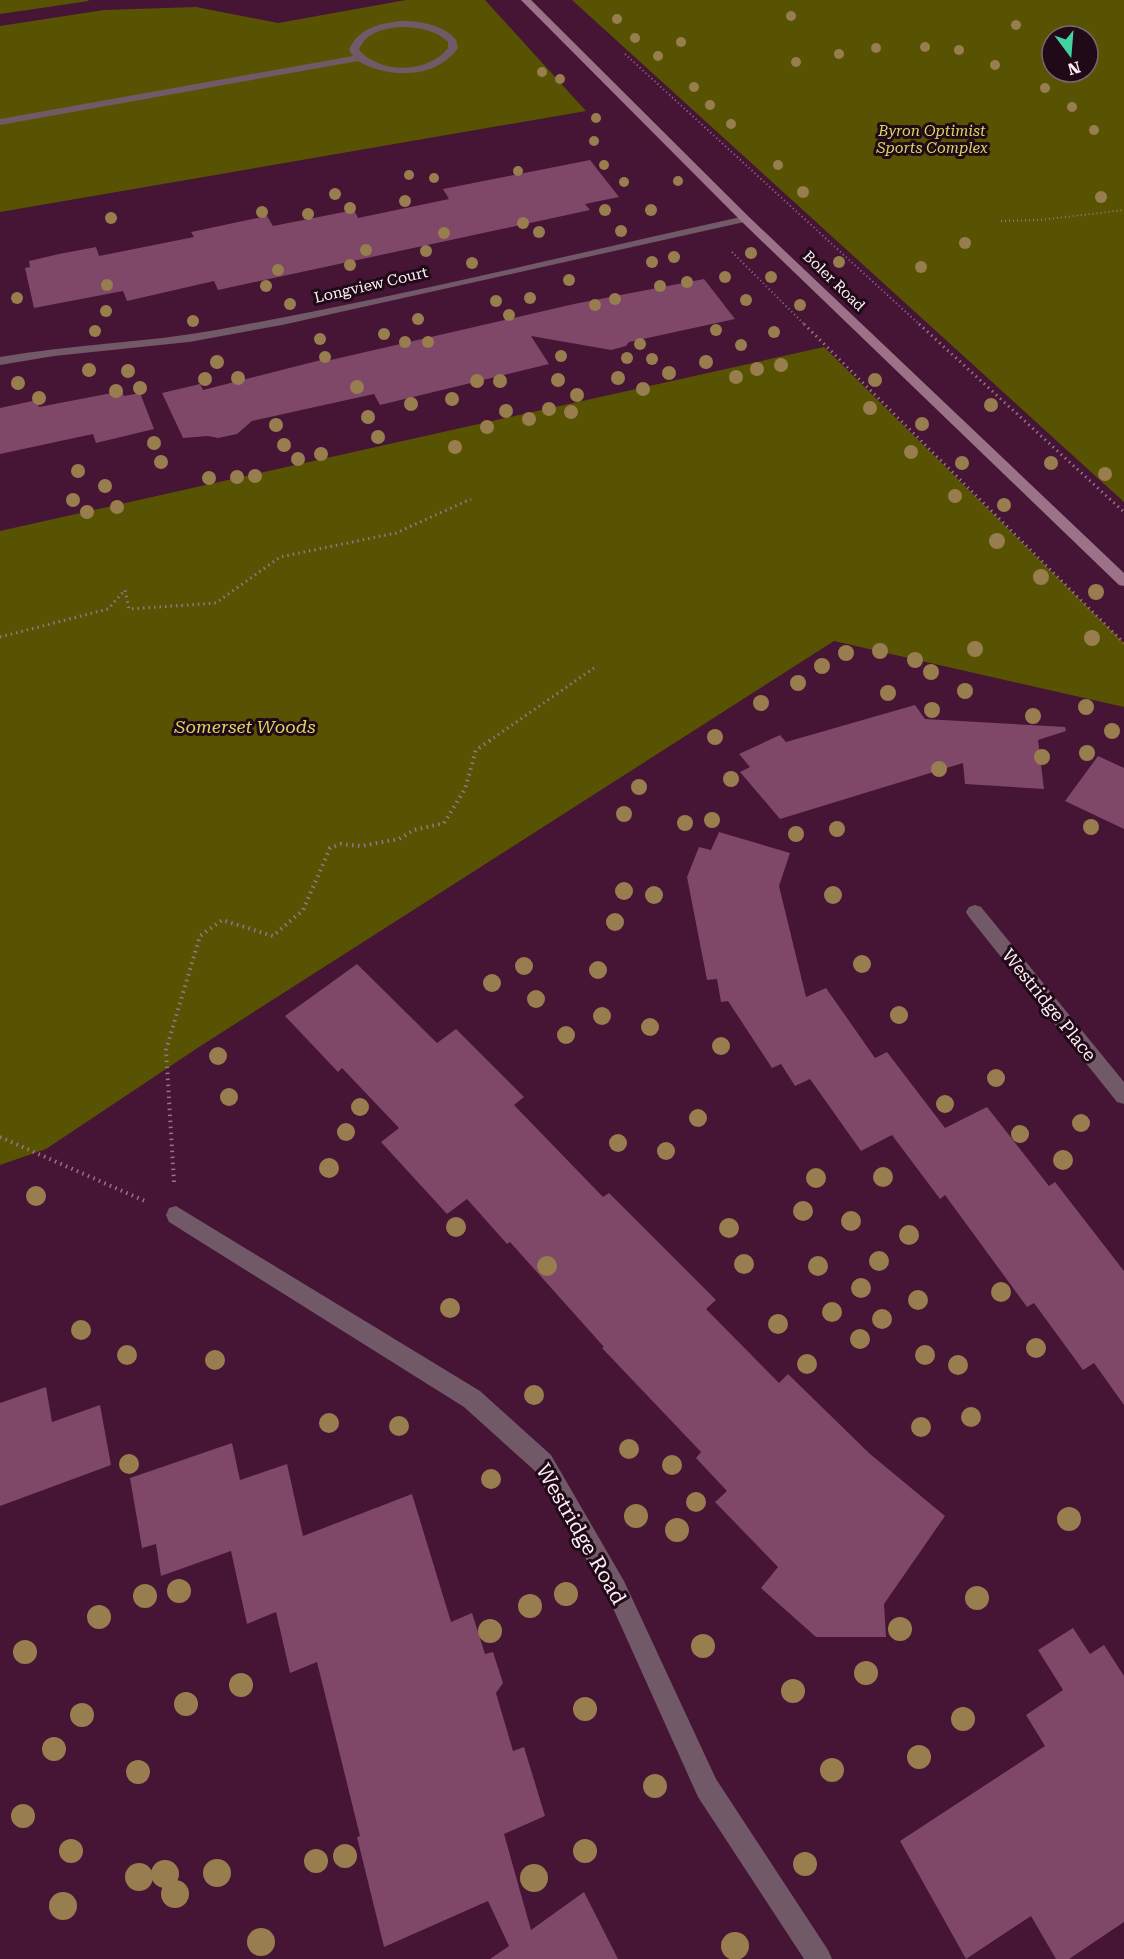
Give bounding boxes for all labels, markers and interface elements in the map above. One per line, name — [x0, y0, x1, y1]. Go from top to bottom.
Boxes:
north arrow — [1040, 24, 1100, 84]
text: N — [1065, 57, 1083, 79]
park label: Byron Optimist Sports Complex — [875, 122, 988, 157]
street label: Boler Road — [799, 247, 869, 315]
street label: Longview Court — [312, 263, 430, 307]
park label: Somerset Woods — [173, 716, 316, 737]
street label: Westridge Place — [998, 944, 1101, 1065]
street label: Westridge Road — [531, 1459, 631, 1609]

